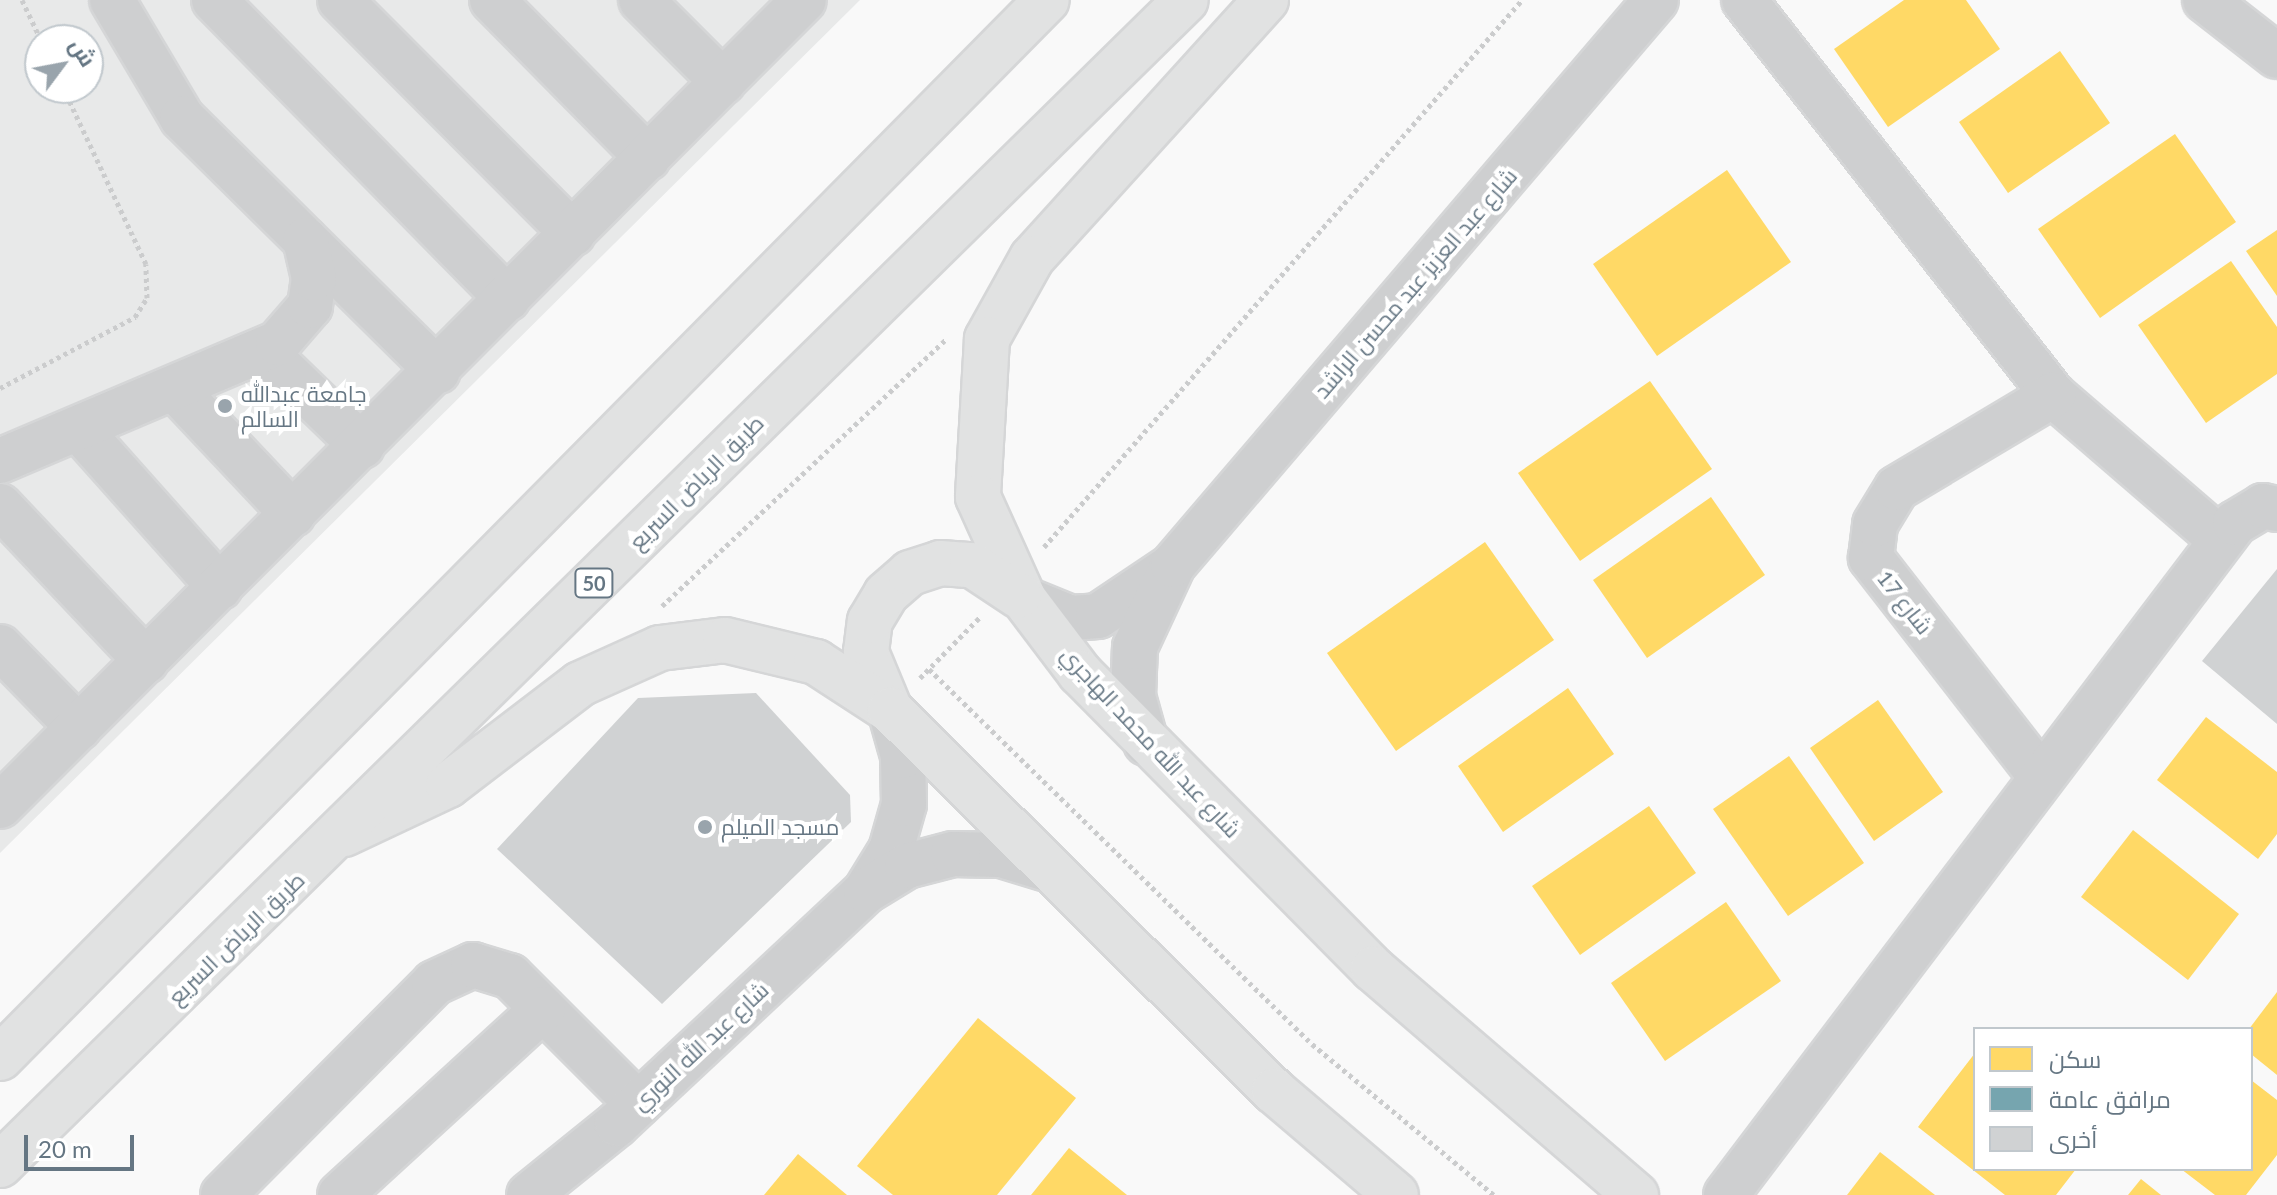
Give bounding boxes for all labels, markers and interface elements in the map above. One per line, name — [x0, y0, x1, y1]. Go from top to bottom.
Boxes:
north arrow — [24, 24, 104, 104]
text: ش — [64, 33, 102, 71]
street label: شارع عبد العزيز عبد محسن الراشد — [1308, 163, 1522, 403]
place label: جامعة عبدالله السالم — [241, 380, 367, 432]
marker: جامعة عبدالله السالم — [216, 397, 234, 415]
street label: طريق الرياض السريع — [623, 409, 769, 555]
street label: شارع 17 — [1872, 565, 1938, 639]
road number: 50 — [574, 567, 614, 599]
street label: شارع عبد الله محمد الهاجري — [1056, 641, 1246, 843]
place label: مسجد الميلم — [721, 814, 839, 840]
marker: مسجد الميلم — [696, 818, 714, 836]
street label: طريق الرياض السريع — [162, 866, 310, 1010]
street label: شارع عبد الله النوري — [626, 976, 774, 1116]
legend — [1973, 1027, 2253, 1171]
text: سكن — [2049, 1044, 2101, 1073]
text: مرافق عامة — [2049, 1084, 2171, 1113]
scale bar — [28, 1119, 138, 1169]
text: أخرى — [2049, 1124, 2097, 1153]
text: 20 m — [38, 1134, 92, 1163]

